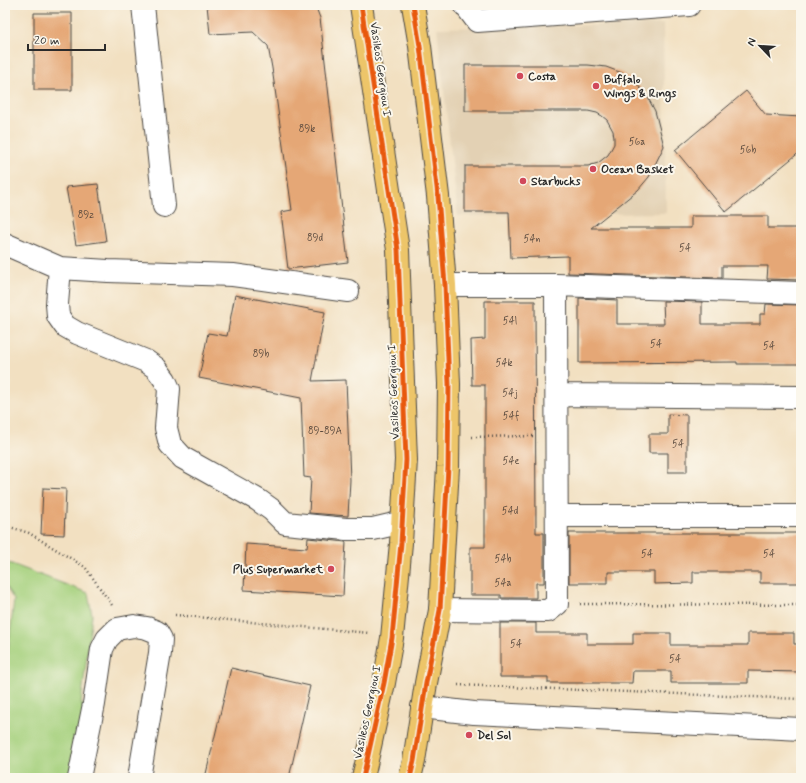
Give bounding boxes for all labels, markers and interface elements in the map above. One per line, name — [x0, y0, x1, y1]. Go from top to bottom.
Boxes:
street label: Vasileos Georgiou I — [365, 21, 395, 117]
scale bar — [28, 26, 105, 52]
north arrow — [740, 26, 780, 66]
text: 20 m — [34, 33, 60, 49]
text: N — [744, 36, 760, 48]
place label: Costa — [528, 69, 556, 85]
marker: Costa — [515, 71, 525, 81]
place label: Buffalo Wings & Rings — [603, 72, 677, 103]
marker: Buffalo Wings & Rings — [591, 81, 601, 91]
house number: 89k — [299, 123, 315, 136]
house number: 56a — [629, 136, 645, 149]
house number: 56b — [740, 144, 756, 157]
place label: Ocean Basket — [601, 162, 674, 178]
marker: Ocean Basket — [588, 164, 598, 174]
place label: Starbucks — [531, 174, 581, 190]
marker: Starbucks — [518, 176, 528, 186]
house number: 89z — [78, 209, 94, 222]
house number: 89d — [307, 232, 324, 245]
house number: 54n — [523, 233, 541, 246]
house number: 54 — [679, 242, 691, 255]
house number: 54l — [503, 315, 517, 328]
house number: 54 — [650, 338, 662, 351]
house number: 54 — [763, 340, 775, 353]
street label: Vasileos Georgiou I — [384, 344, 404, 440]
house number: 89b — [253, 348, 269, 361]
house number: 54k — [495, 357, 513, 370]
house number: 54j — [502, 387, 518, 400]
house number: 54f — [503, 410, 519, 423]
house number: 89-89A — [308, 425, 342, 438]
house number: 54 — [672, 438, 684, 451]
house number: 54e — [503, 455, 520, 468]
house number: 54d — [502, 505, 519, 518]
house number: 54 — [641, 548, 653, 561]
house number: 54 — [763, 548, 775, 561]
house number: 54b — [495, 553, 512, 566]
place label: Plus Supermarket — [233, 562, 324, 578]
marker: Plus Supermarket — [326, 564, 336, 574]
house number: 54a — [494, 577, 512, 590]
house number: 54 — [510, 638, 522, 651]
house number: 54 — [669, 653, 681, 666]
street label: Vasileos Georgiou I — [350, 664, 386, 760]
place label: Del Sol — [477, 728, 511, 744]
marker: Del Sol — [464, 730, 474, 740]

